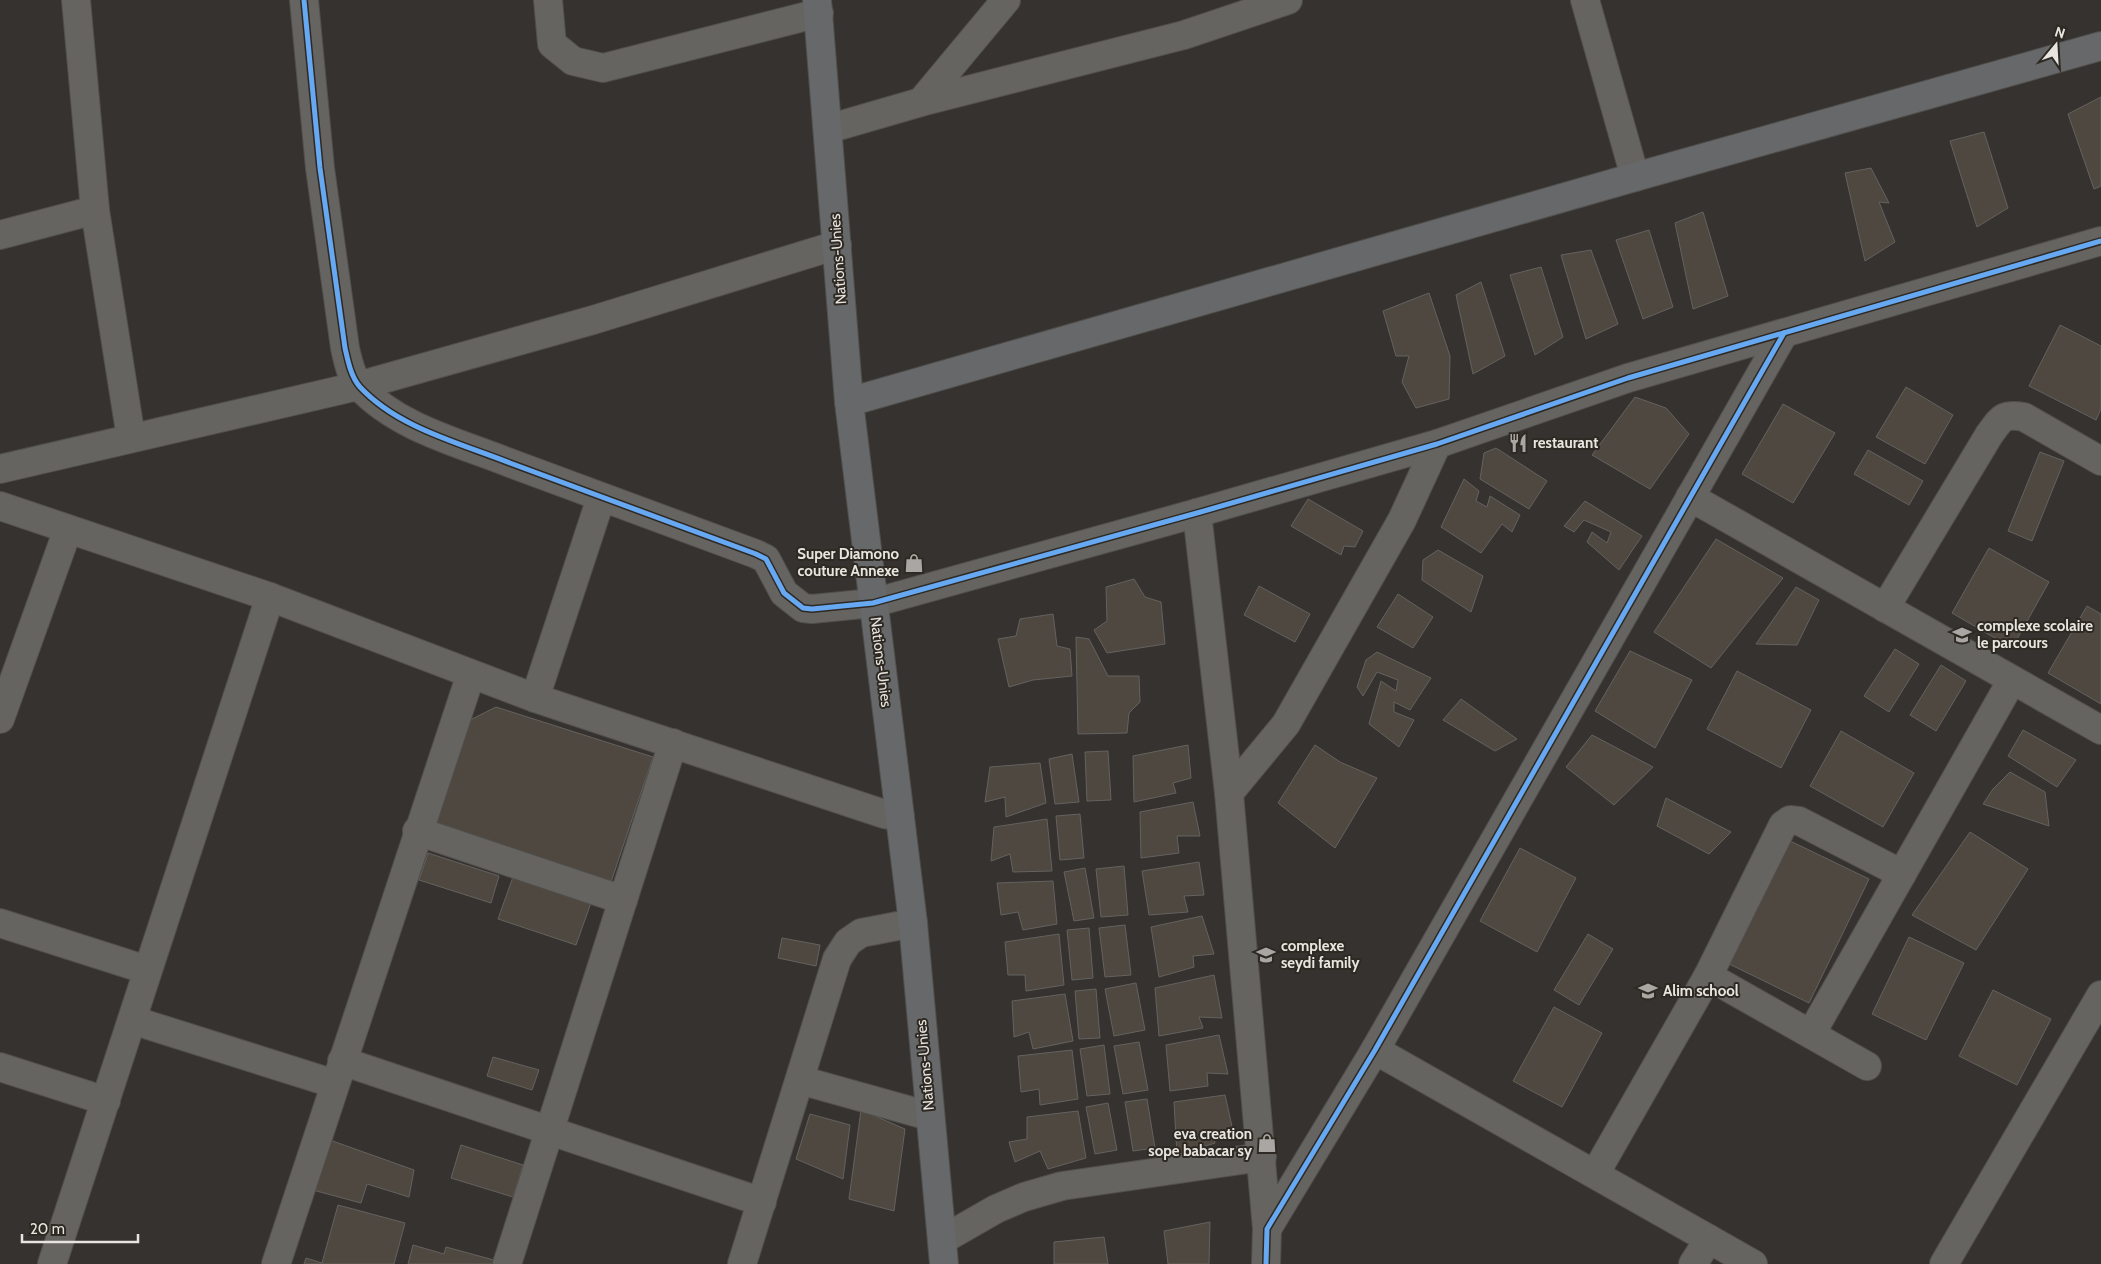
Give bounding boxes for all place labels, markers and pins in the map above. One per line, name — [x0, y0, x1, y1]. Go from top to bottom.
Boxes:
restaurant icon: restaurant — [1507, 432, 1529, 454]
place label: restaurant — [1533, 434, 1598, 452]
place label: Super Diamono couture Annexe — [797, 545, 899, 580]
shop icon: Super Diamono couture Annexe — [903, 552, 925, 574]
place label: complexe scolaire le parcours — [1977, 617, 2093, 652]
school or university icon: complexe scolaire le parcours — [1951, 624, 1973, 646]
place label: complexe seydi family — [1281, 937, 1360, 972]
school or university icon: complexe seydi family — [1255, 944, 1277, 966]
school or university icon: Alim school — [1637, 980, 1659, 1002]
place label: Alim school — [1663, 982, 1739, 1000]
place label: eva creation sope babacar sy — [1148, 1125, 1253, 1160]
shop icon: eva creation sope babacar sy — [1256, 1132, 1278, 1154]

